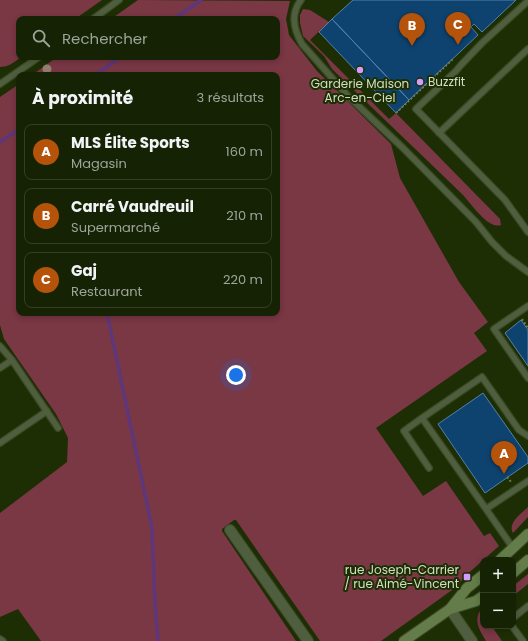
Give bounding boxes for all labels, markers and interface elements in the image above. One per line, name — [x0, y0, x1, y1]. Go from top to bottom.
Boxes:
pin: C — [445, 12, 471, 45]
pin: B — [399, 13, 425, 46]
search box — [16, 16, 280, 60]
icon: search — [30, 27, 52, 49]
text: Rechercher — [62, 28, 148, 49]
marker: Garderie Maison Arc-en-Ciel — [355, 65, 365, 75]
place label: Buzzfit — [428, 73, 465, 90]
place label: Garderie Maison Arc-en-Ciel — [311, 75, 409, 106]
marker: Buzzfit — [415, 77, 425, 87]
text: À proximité — [32, 86, 133, 110]
text: 3 résultats — [197, 88, 264, 107]
text: MLS Élite Sports — [71, 132, 190, 153]
text: A — [41, 142, 51, 161]
text: 160 m — [226, 142, 263, 161]
text: Magasin — [71, 154, 127, 173]
text: Carré Vaudreuil — [71, 196, 194, 217]
text: B — [42, 206, 50, 225]
text: 210 m — [226, 206, 263, 225]
text: Supermarché — [71, 218, 160, 237]
text: Gaj — [71, 260, 97, 281]
text: C — [41, 270, 51, 289]
text: 220 m — [223, 270, 263, 289]
text: Restaurant — [71, 282, 142, 301]
your location — [226, 365, 246, 385]
pin: A — [491, 441, 517, 474]
map controls — [480, 557, 516, 629]
button: + — [480, 557, 516, 593]
place label: rue Joseph-Carrier / rue Aimé-Vincent — [344, 561, 460, 592]
marker: rue Joseph-Carrier / rue Aimé-Vincent — [462, 572, 472, 582]
button: − — [480, 593, 516, 629]

